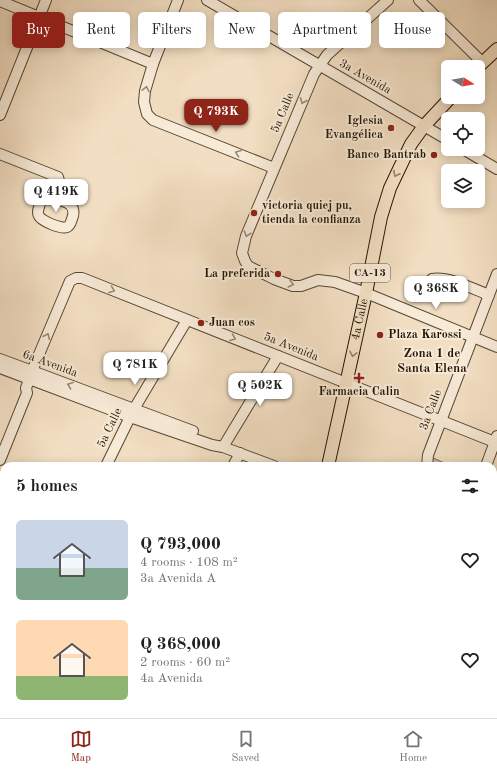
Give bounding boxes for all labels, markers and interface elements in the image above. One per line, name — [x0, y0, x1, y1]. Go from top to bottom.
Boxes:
chip: Buy — [12, 12, 65, 48]
chip: Rent — [73, 12, 130, 48]
chip: Filters — [138, 12, 206, 48]
chip: New — [214, 12, 270, 48]
chip: Apartment — [278, 12, 371, 48]
chip: House — [379, 12, 445, 48]
street label: 3a Avenida — [337, 57, 393, 97]
north arrow — [441, 60, 485, 104]
map controls — [441, 60, 485, 208]
one-way arrow — [141, 86, 150, 93]
street label: 5a Calle — [268, 90, 297, 135]
one-way arrow — [299, 97, 307, 104]
pin: Q 793K — [183, 99, 249, 133]
text: Q 793K — [193, 105, 239, 118]
button: locate — [441, 112, 485, 156]
place label: Iglesia Evangélica — [325, 115, 383, 141]
marker: Iglesia Evangélica — [386, 123, 396, 133]
place label: Banco Bantrab — [346, 149, 426, 161]
one-way arrow — [235, 150, 242, 158]
marker: Banco Bantrab — [429, 150, 439, 160]
button: layers — [441, 164, 485, 208]
one-way arrow — [393, 170, 401, 177]
pin: Q 419K — [23, 179, 89, 213]
text: Q 419K — [33, 185, 79, 198]
place label: victoria quiej pu, tienda la confianza — [262, 200, 361, 226]
marker: victoria quiej pu, tienda la confianza — [249, 208, 259, 218]
one-way arrow — [244, 230, 252, 237]
road number: CA-13 — [350, 264, 390, 282]
place label: La preferida — [204, 268, 270, 280]
marker: La preferida — [273, 269, 283, 279]
pin: Q 368K — [403, 276, 469, 310]
one-way arrow — [288, 280, 294, 288]
text: Q 368K — [413, 282, 459, 295]
one-way arrow — [108, 285, 116, 293]
street label: 4a Calle — [350, 297, 371, 341]
place label: Juan cos — [209, 317, 255, 329]
marker: Juan cos — [196, 318, 206, 328]
place label: Plaza Karossi — [388, 329, 462, 341]
street label: 5a Avenida — [262, 330, 321, 363]
marker: Plaza Karossi — [375, 330, 385, 340]
one-way arrow — [43, 332, 51, 339]
one-way arrow — [229, 333, 237, 341]
district label: Zona 1 de Santa Elena — [397, 347, 467, 375]
street label: 6a Avenida — [21, 348, 79, 380]
one-way arrow — [349, 351, 357, 358]
pin: Q 781K — [102, 352, 168, 386]
text: Q 781K — [112, 358, 158, 371]
pin: Q 502K — [227, 373, 293, 407]
marker: Farmacia Calin — [354, 373, 364, 383]
text: Q 502K — [237, 379, 283, 392]
one-way arrow — [67, 382, 74, 390]
place label: Farmacia Calin — [318, 386, 400, 398]
street label: 3a Calle — [418, 388, 444, 432]
street label: 5a Calle — [94, 406, 125, 450]
icon: filters — [459, 475, 481, 497]
text: 5 homes — [16, 478, 78, 495]
icon: home — [48, 536, 96, 584]
text: Q 793,000 — [140, 536, 221, 553]
icon: heart — [459, 549, 481, 571]
text: 4 rooms · 108 m² — [140, 556, 238, 569]
text: 3a Avenida A — [140, 572, 216, 585]
icon: home — [48, 636, 96, 684]
text: Q 368,000 — [140, 636, 221, 653]
icon: heart — [459, 649, 481, 671]
text: 2 rooms · 60 m² — [140, 656, 230, 669]
text: 4a Avenida — [140, 672, 203, 685]
tab: Map — [70, 728, 92, 766]
tab: Saved — [232, 728, 260, 766]
tab: Home — [399, 728, 427, 766]

